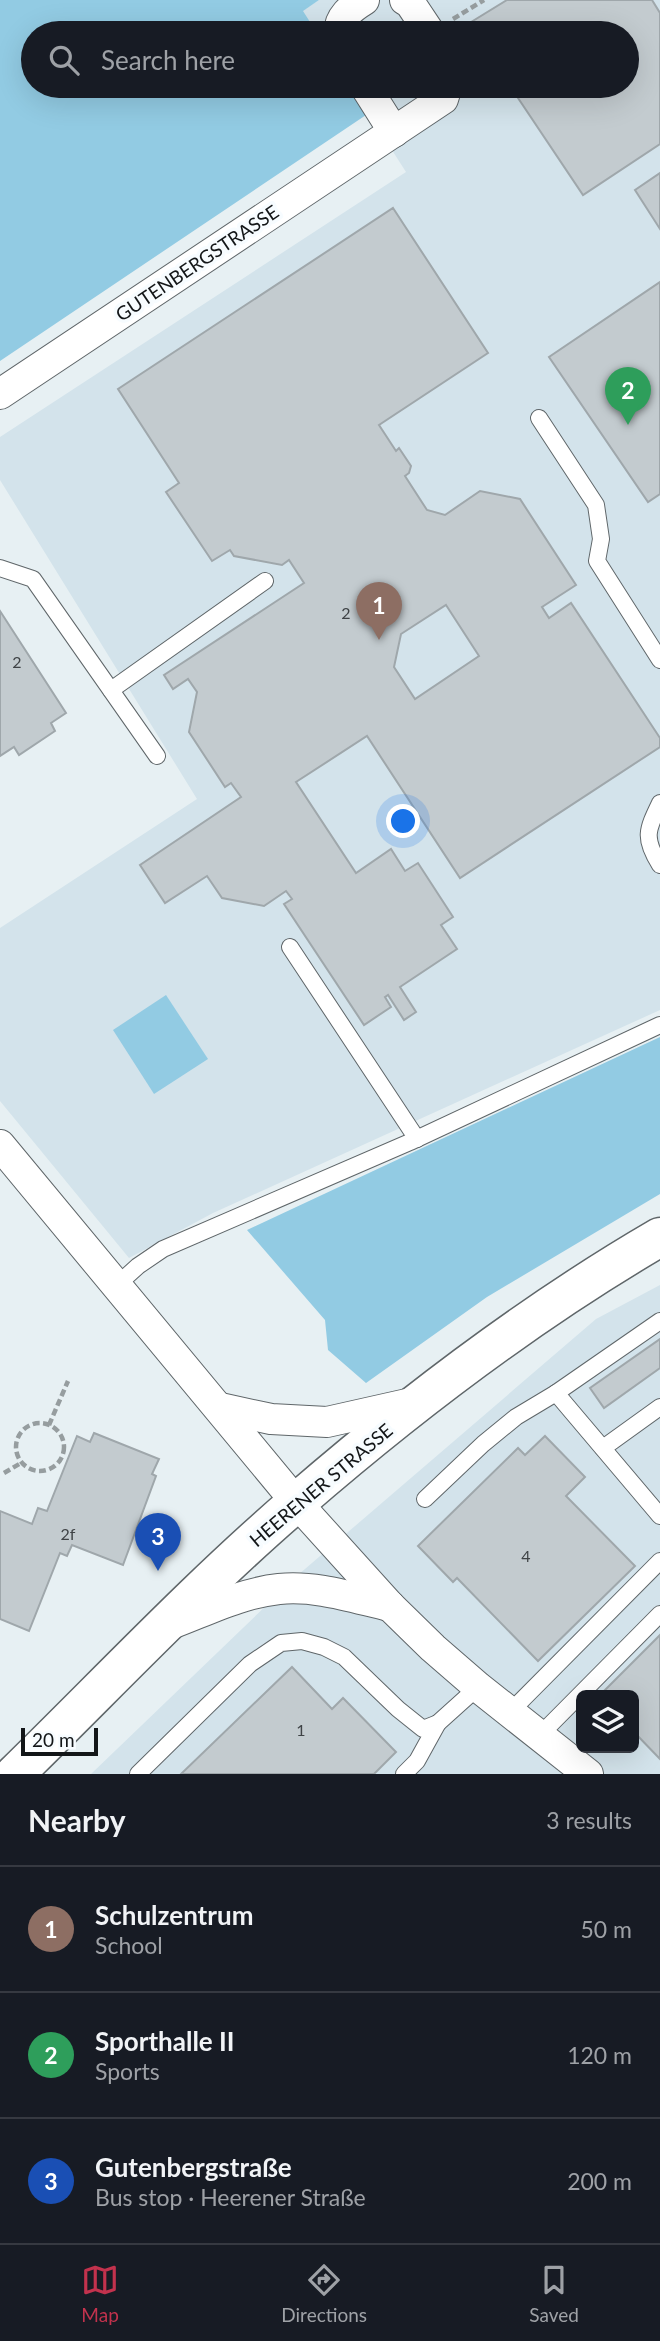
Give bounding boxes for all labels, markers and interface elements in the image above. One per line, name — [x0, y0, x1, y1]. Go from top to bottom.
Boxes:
search box — [21, 21, 639, 98]
icon: search — [45, 41, 83, 79]
text: Search here — [101, 44, 235, 76]
street label: GUTENBERGSTRASSE — [111, 200, 282, 326]
pin: 2 — [605, 367, 651, 425]
pin: 1 — [356, 582, 402, 640]
house number: 2 — [341, 603, 351, 622]
house number: 2 — [12, 652, 22, 671]
your location — [386, 804, 420, 838]
street label: HEERENER STRASSE — [245, 1418, 397, 1551]
pin: 3 — [135, 1513, 181, 1571]
house number: 2f — [61, 1524, 76, 1543]
house number: 4 — [521, 1546, 531, 1565]
map controls — [576, 1690, 639, 1753]
button: layers — [576, 1690, 639, 1753]
house number: 1 — [296, 1720, 306, 1739]
scale bar — [21, 1725, 98, 1757]
text: 20 m — [32, 1728, 75, 1751]
text: Nearby — [28, 1802, 126, 1838]
text: 3 results — [546, 1806, 632, 1834]
text: Schulzentrum — [95, 1899, 253, 1931]
text: 1 — [44, 1915, 58, 1943]
text: 50 m — [581, 1915, 632, 1943]
text: School — [95, 1931, 163, 1959]
text: Sporthalle II — [95, 2025, 235, 2057]
text: 2 — [44, 2041, 58, 2069]
text: 120 m — [567, 2041, 632, 2069]
text: Sports — [95, 2057, 160, 2085]
text: Gutenbergstraße — [95, 2151, 292, 2183]
text: 3 — [44, 2167, 58, 2195]
text: 200 m — [567, 2167, 632, 2195]
text: Bus stop · Heerener Straße — [95, 2183, 366, 2211]
tab: Map — [81, 2261, 119, 2326]
tab: Directions — [281, 2261, 367, 2326]
tab: Saved — [529, 2261, 579, 2326]

